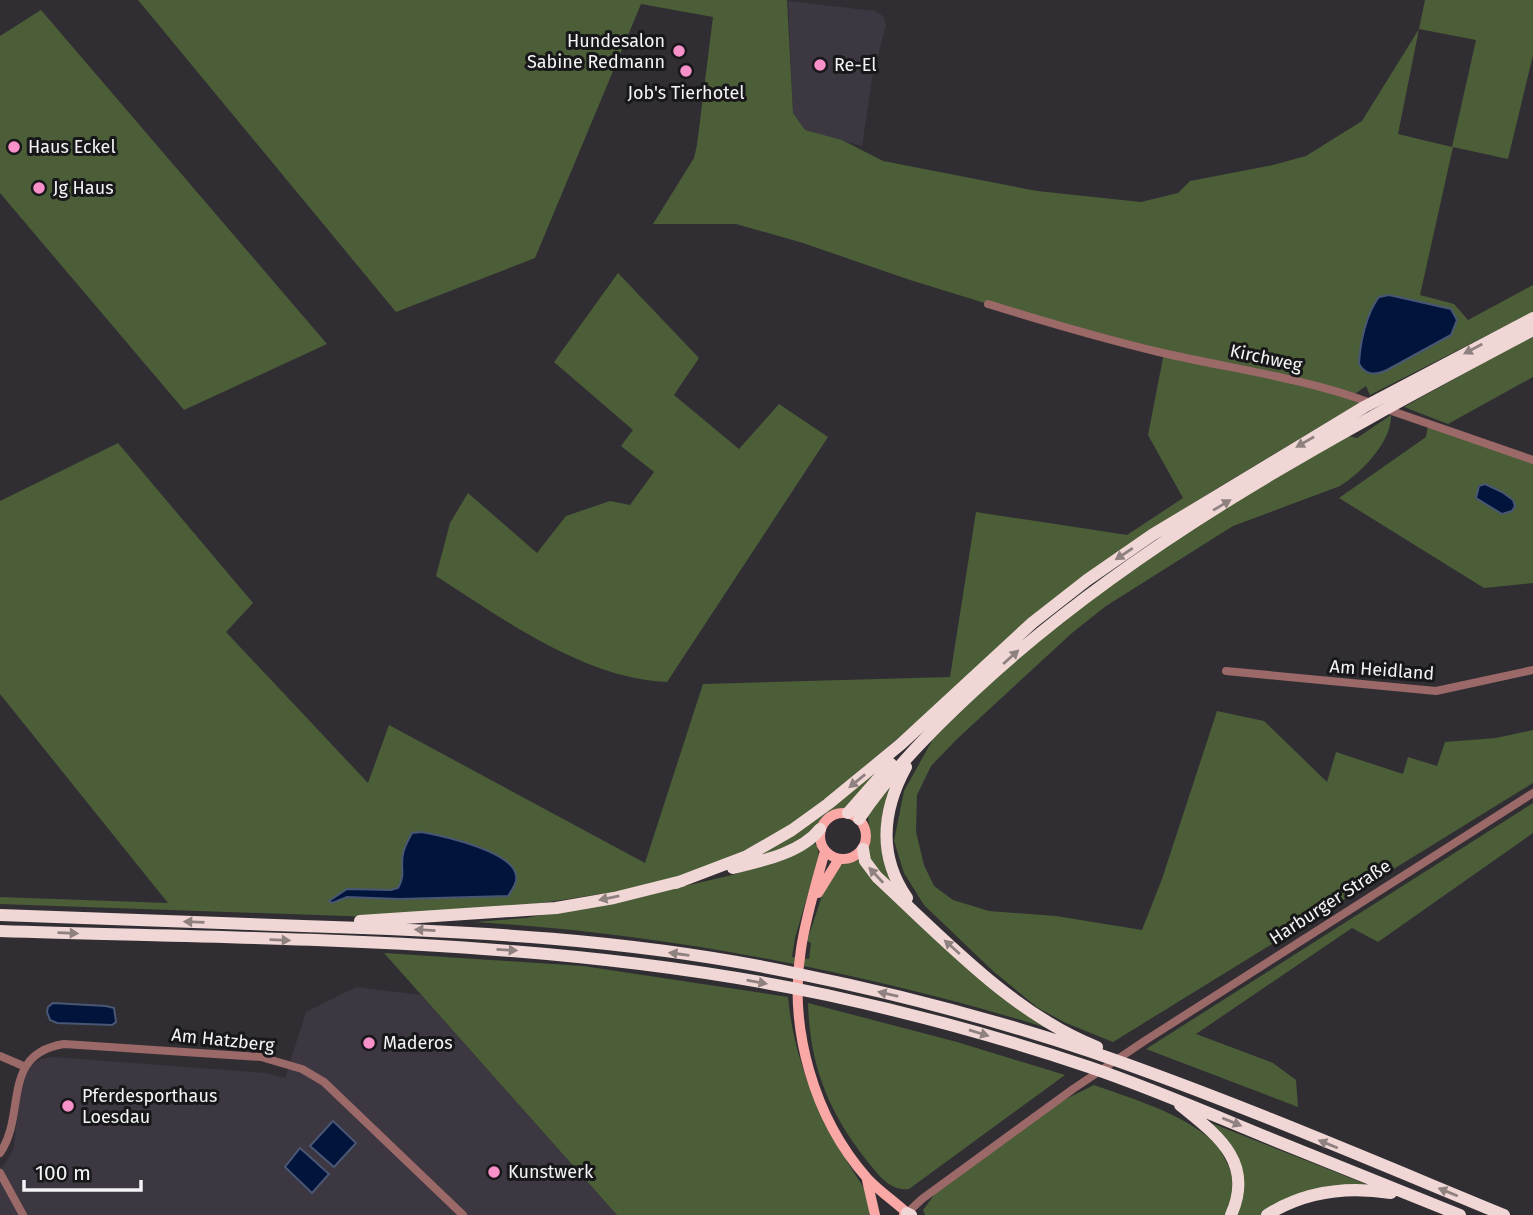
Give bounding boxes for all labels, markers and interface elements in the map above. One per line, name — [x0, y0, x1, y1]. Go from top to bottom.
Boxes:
place label: Hundesalon Sabine Redmann — [527, 30, 665, 73]
marker: Hundesalon Sabine Redmann — [671, 43, 687, 59]
place label: Re-El — [834, 54, 876, 76]
marker: Re-El — [812, 57, 828, 73]
marker: Job's Tierhotel — [678, 63, 694, 79]
place label: Job's Tierhotel — [628, 82, 744, 104]
place label: Haus Eckel — [28, 136, 116, 158]
marker: Haus Eckel — [6, 139, 22, 155]
place label: Jg Haus — [53, 177, 114, 199]
marker: Jg Haus — [31, 180, 47, 196]
street label: Kirchweg — [1228, 340, 1305, 377]
one-way arrow — [1463, 344, 1483, 355]
one-way arrow — [1295, 435, 1315, 447]
one-way arrow — [1213, 498, 1232, 511]
one-way arrow — [1115, 547, 1133, 561]
one-way arrow — [1002, 649, 1020, 665]
street label: Am Heidland — [1329, 655, 1435, 685]
one-way arrow — [848, 773, 865, 788]
street label: Harburger Straße — [1265, 855, 1395, 949]
one-way arrow — [869, 867, 885, 884]
one-way arrow — [598, 893, 620, 904]
one-way arrow — [183, 917, 205, 928]
one-way arrow — [413, 924, 435, 935]
one-way arrow — [57, 927, 79, 939]
one-way arrow — [269, 935, 291, 946]
one-way arrow — [944, 939, 961, 955]
one-way arrow — [497, 945, 519, 956]
one-way arrow — [668, 948, 690, 959]
one-way arrow — [746, 977, 768, 988]
one-way arrow — [877, 988, 899, 999]
street label: Am Hatzberg — [170, 1024, 276, 1056]
one-way arrow — [969, 1028, 990, 1038]
place label: Maderos — [383, 1032, 453, 1054]
marker: Maderos — [361, 1035, 377, 1051]
place label: Pferdesporthaus Loesdau — [82, 1085, 217, 1128]
marker: Pferdesporthaus Loesdau — [60, 1098, 76, 1114]
one-way arrow — [1221, 1117, 1242, 1128]
one-way arrow — [1317, 1138, 1338, 1149]
scale bar — [24, 1148, 142, 1192]
text: 100 m — [35, 1160, 91, 1186]
place label: Kunstwerk — [508, 1161, 594, 1183]
marker: Kunstwerk — [486, 1164, 502, 1180]
one-way arrow — [1437, 1186, 1458, 1197]

